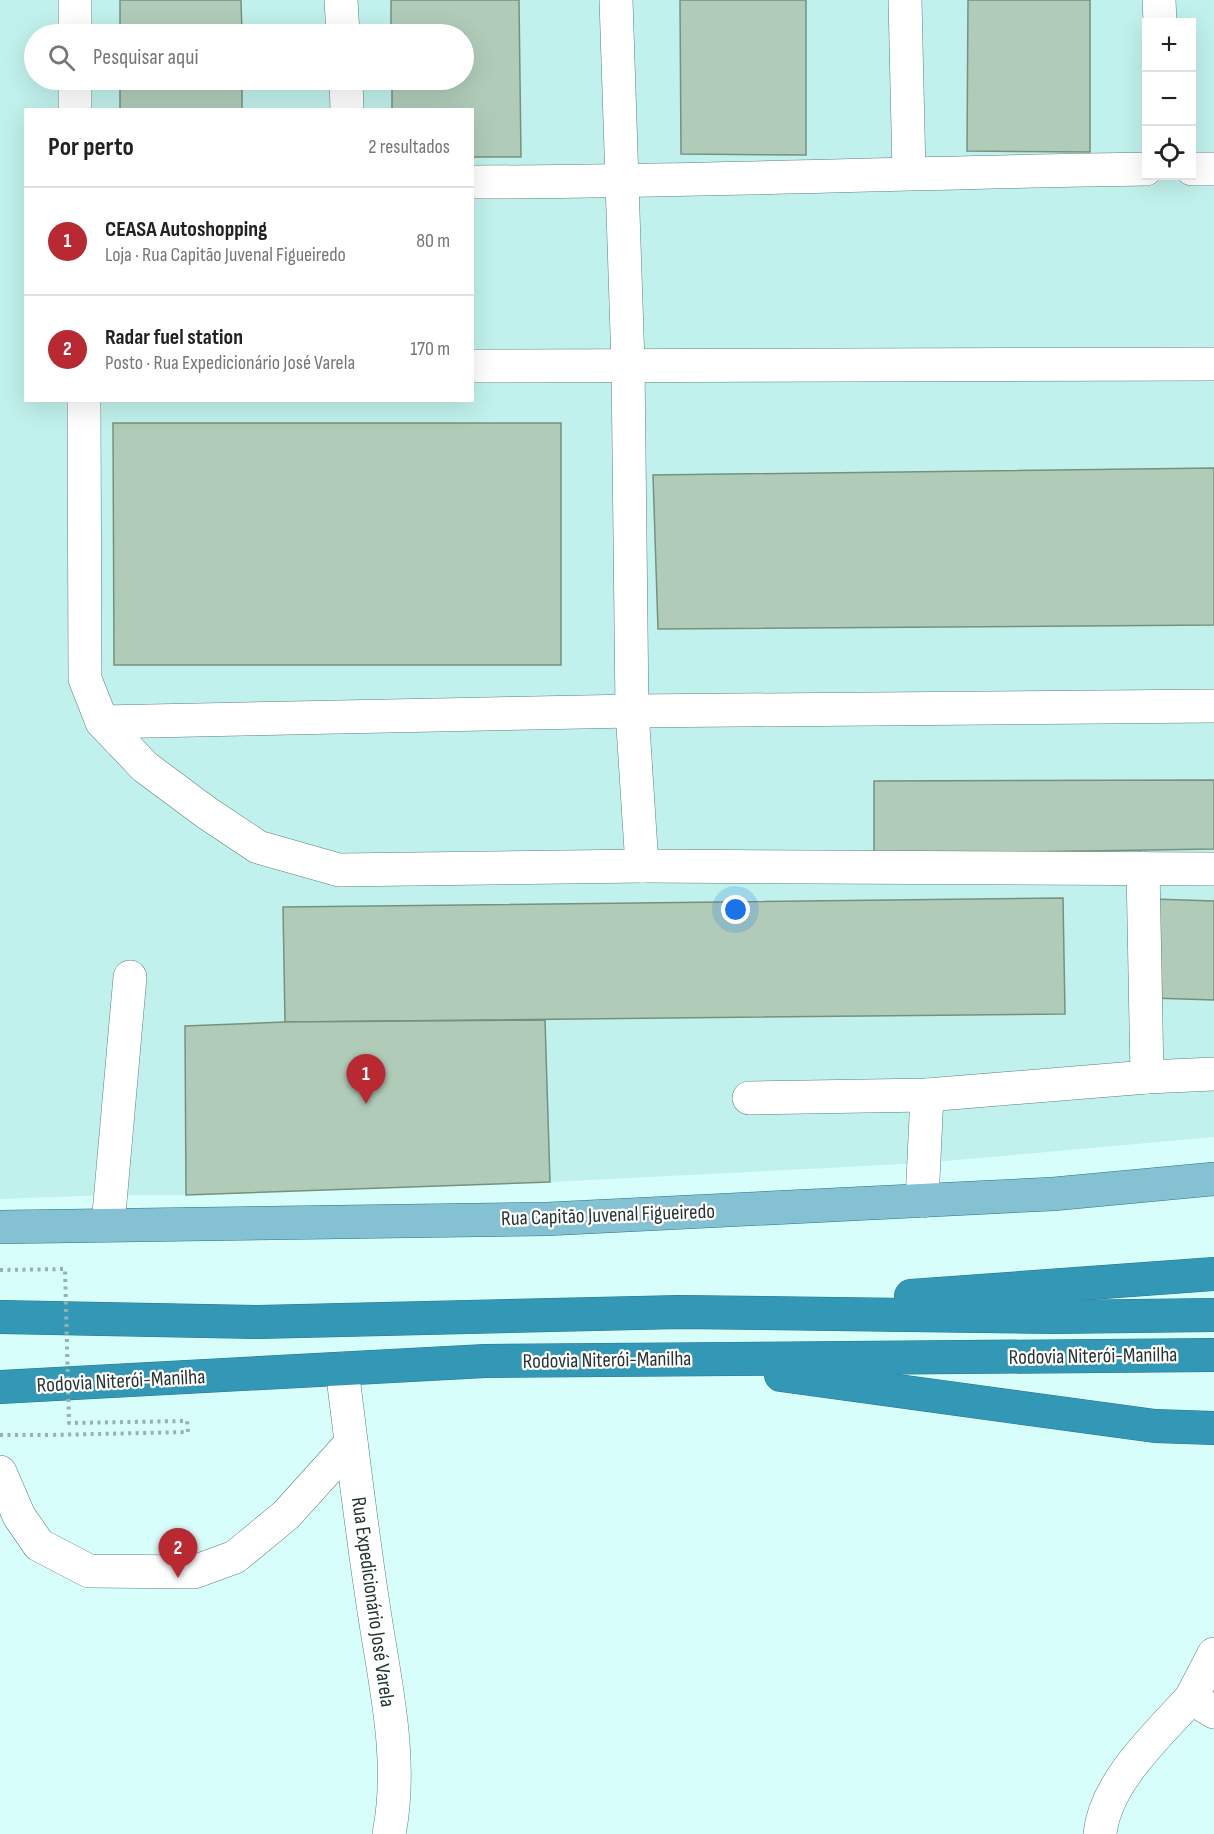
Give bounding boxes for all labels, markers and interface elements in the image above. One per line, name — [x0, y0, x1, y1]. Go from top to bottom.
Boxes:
map controls — [1142, 18, 1196, 180]
button: + — [1142, 18, 1196, 72]
search box — [24, 24, 474, 90]
icon: search — [45, 41, 78, 74]
text: Pesquisar aqui — [93, 44, 198, 71]
button: − — [1142, 72, 1196, 126]
button: locate — [1142, 126, 1196, 180]
text: Por perto — [48, 132, 134, 163]
text: 2 resultados — [368, 135, 450, 159]
text: CEASA Autoshopping — [105, 216, 267, 243]
text: 1 — [64, 229, 71, 253]
text: 80 m — [416, 229, 450, 253]
text: Loja · Rua Capitão Juvenal Figueiredo — [105, 243, 346, 267]
text: Radar fuel station — [105, 324, 243, 351]
text: 2 — [63, 337, 72, 361]
text: 170 m — [410, 337, 450, 361]
text: Posto · Rua Expedicionário José Varela — [105, 351, 355, 375]
your location — [721, 895, 750, 924]
pin: 1 — [346, 1054, 386, 1104]
street label: Rua Capitão Juvenal Figueiredo — [501, 1199, 715, 1231]
street label: Rodovia Niterói-Manilha — [1008, 1342, 1178, 1370]
street label: Rodovia Niterói-Manilha — [522, 1346, 692, 1374]
street label: Rodovia Niterói-Manilha — [36, 1364, 206, 1398]
street label: Rua Expedicionário José Varela — [346, 1495, 400, 1709]
pin: 2 — [158, 1528, 198, 1578]

